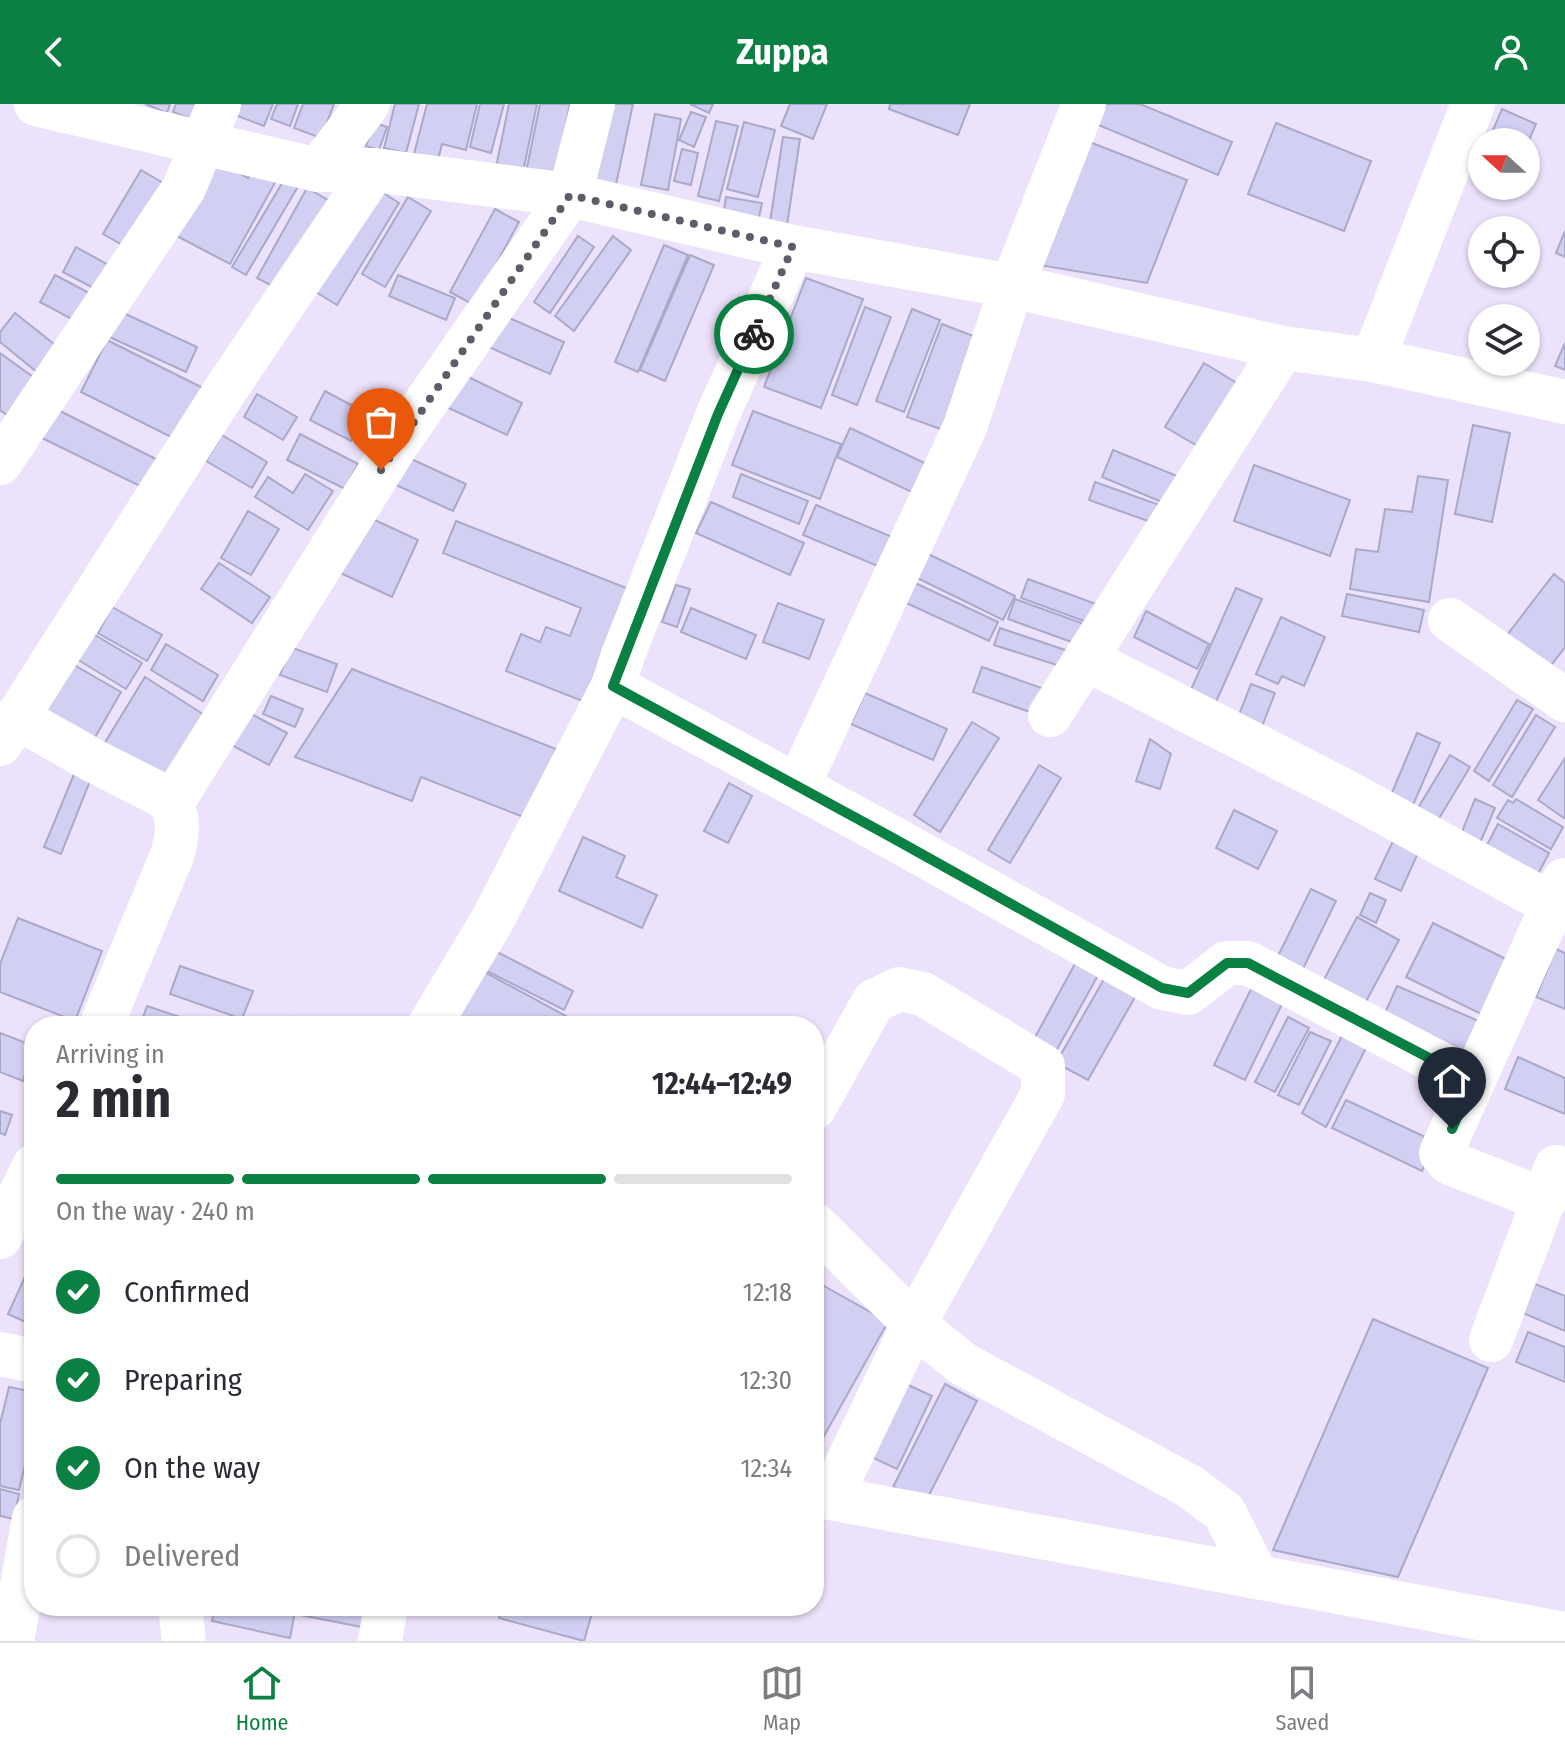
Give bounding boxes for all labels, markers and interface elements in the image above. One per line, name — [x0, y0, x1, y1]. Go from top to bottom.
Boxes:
icon: back — [32, 30, 76, 74]
text: Zuppa — [736, 30, 829, 74]
icon: person — [1489, 30, 1533, 74]
north arrow — [1468, 128, 1540, 200]
map controls — [1468, 128, 1540, 376]
button: locate — [1468, 216, 1540, 288]
courier — [714, 294, 794, 374]
button: layers — [1468, 304, 1540, 376]
icon: bike — [732, 312, 776, 356]
pin — [347, 388, 415, 470]
icon: bag — [359, 400, 403, 444]
text: Arriving in — [56, 1039, 165, 1070]
pin — [1418, 1047, 1486, 1129]
icon: home — [1430, 1059, 1474, 1103]
text: 12:44–12:49 — [652, 1066, 792, 1102]
text: 2 min — [56, 1068, 171, 1131]
text: On the way · 240 m — [56, 1196, 255, 1227]
icon: check — [56, 1270, 100, 1314]
text: Confirmed — [124, 1274, 250, 1310]
text: 12:18 — [743, 1277, 792, 1308]
icon: check — [56, 1358, 100, 1402]
text: Preparing — [124, 1362, 242, 1398]
text: 12:30 — [739, 1365, 792, 1396]
icon: check — [56, 1446, 100, 1490]
text: On the way — [124, 1450, 260, 1486]
text: 12:34 — [740, 1453, 792, 1484]
text: Delivered — [124, 1538, 240, 1574]
tab: Home — [236, 1661, 288, 1736]
tab: Map — [760, 1661, 804, 1736]
tab: Saved — [1275, 1661, 1329, 1736]

